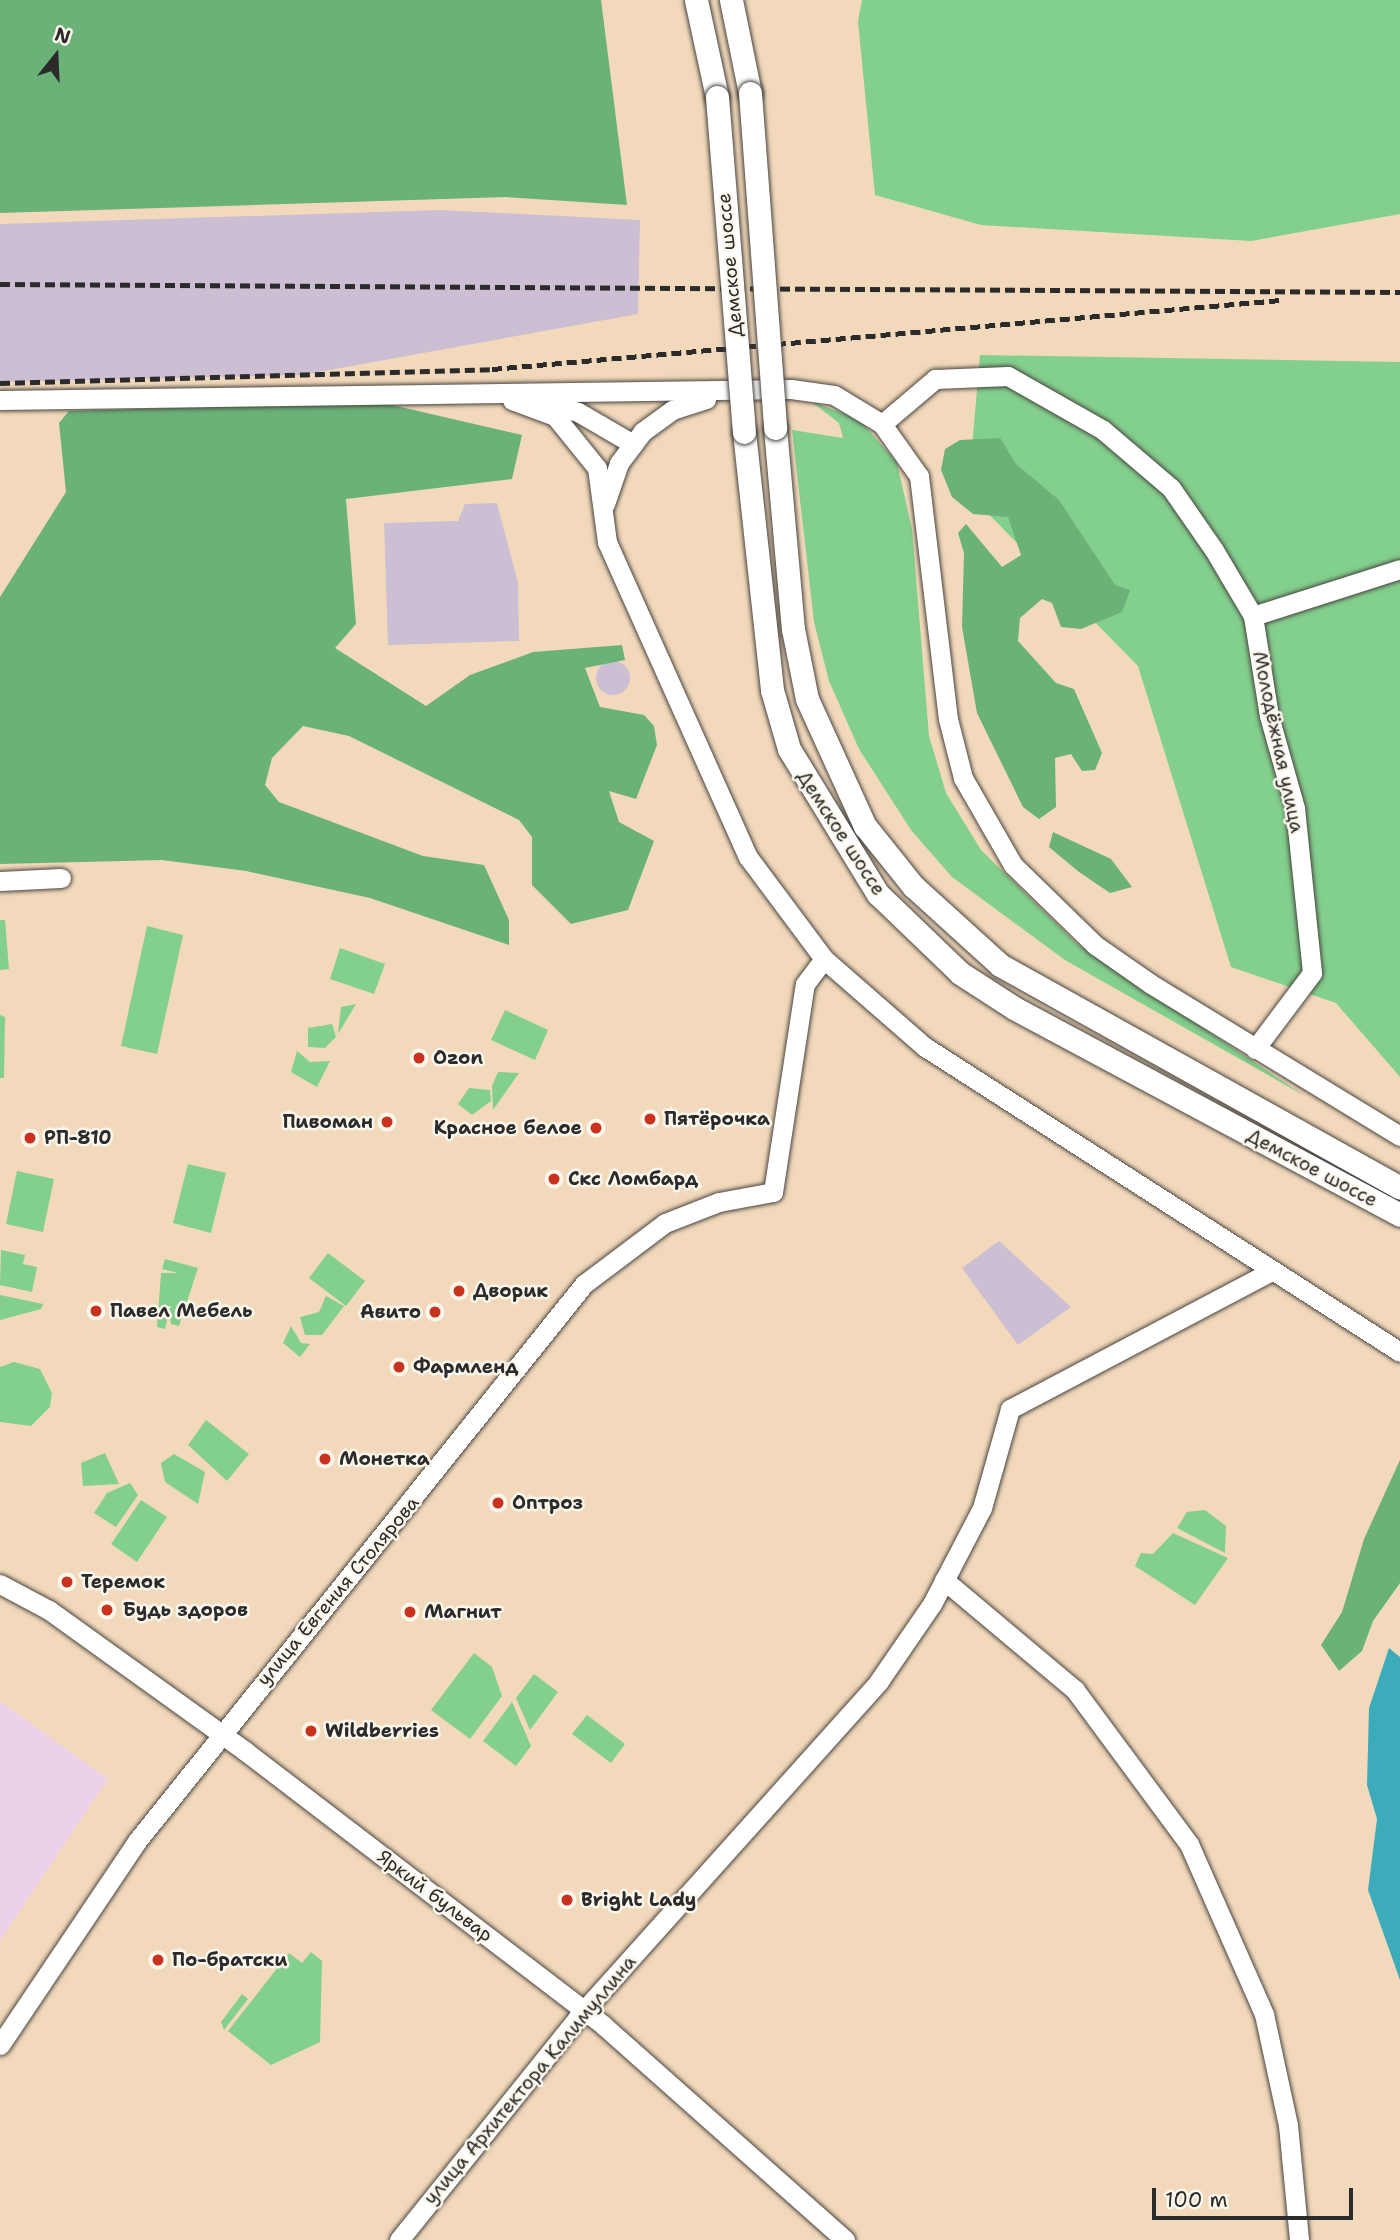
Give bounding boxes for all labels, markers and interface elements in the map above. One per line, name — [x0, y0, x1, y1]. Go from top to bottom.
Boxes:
north arrow — [21, 21, 91, 91]
text: N — [52, 21, 74, 50]
street label: Демское шоссе — [712, 192, 748, 338]
street label: Молодёжная улица — [1248, 649, 1308, 835]
street label: Демское шоссе — [792, 766, 890, 900]
place label: Ozon — [433, 1047, 483, 1069]
marker: Ozon — [411, 1050, 427, 1066]
place label: Пятёрочка — [664, 1108, 770, 1130]
place label: Пивоман — [283, 1111, 373, 1133]
marker: Пятёрочка — [642, 1111, 658, 1127]
marker: Пивоман — [379, 1114, 395, 1130]
place label: Красное белое — [434, 1117, 582, 1139]
marker: Красное белое — [588, 1120, 604, 1136]
street label: Демское шоссе — [1243, 1124, 1381, 1212]
place label: РП-810 — [44, 1127, 112, 1149]
marker: РП-810 — [22, 1130, 38, 1146]
place label: Скс Ломбард — [568, 1168, 698, 1190]
marker: Скс Ломбард — [546, 1171, 562, 1187]
place label: Дворик — [473, 1280, 548, 1302]
marker: Дворик — [451, 1283, 467, 1299]
place label: Павел Мебель — [110, 1300, 252, 1322]
place label: Авито — [360, 1301, 421, 1323]
marker: Павел Мебель — [88, 1303, 104, 1319]
marker: Авито — [427, 1304, 443, 1320]
place label: Фармленд — [413, 1356, 519, 1378]
marker: Фармленд — [391, 1359, 407, 1375]
place label: Монетка — [339, 1448, 430, 1470]
marker: Монетка — [317, 1451, 333, 1467]
street label: улица Евгения Столярова — [252, 1492, 424, 1690]
place label: Оптроз — [512, 1492, 583, 1514]
marker: Оптроз — [490, 1495, 506, 1511]
place label: Теремок — [81, 1571, 165, 1593]
marker: Теремок — [59, 1574, 75, 1590]
place label: Будь здоров — [123, 1599, 248, 1621]
marker: Будь здоров — [97, 1600, 117, 1620]
place label: Магнит — [424, 1601, 502, 1623]
marker: Магнит — [402, 1604, 418, 1620]
place label: Wildberries — [325, 1720, 439, 1742]
marker: Wildberries — [303, 1723, 319, 1739]
street label: Яркий бульвар — [373, 1845, 497, 1947]
place label: Bright Lady — [581, 1889, 696, 1911]
marker: Bright Lady — [559, 1892, 575, 1908]
place label: По-братски — [172, 1949, 287, 1971]
street label: улица Архитектора Калимуллина — [419, 1951, 641, 2209]
marker: По-братски — [150, 1952, 166, 1968]
scale bar — [1155, 2174, 1356, 2218]
text: 100 m — [1165, 2186, 1228, 2214]

